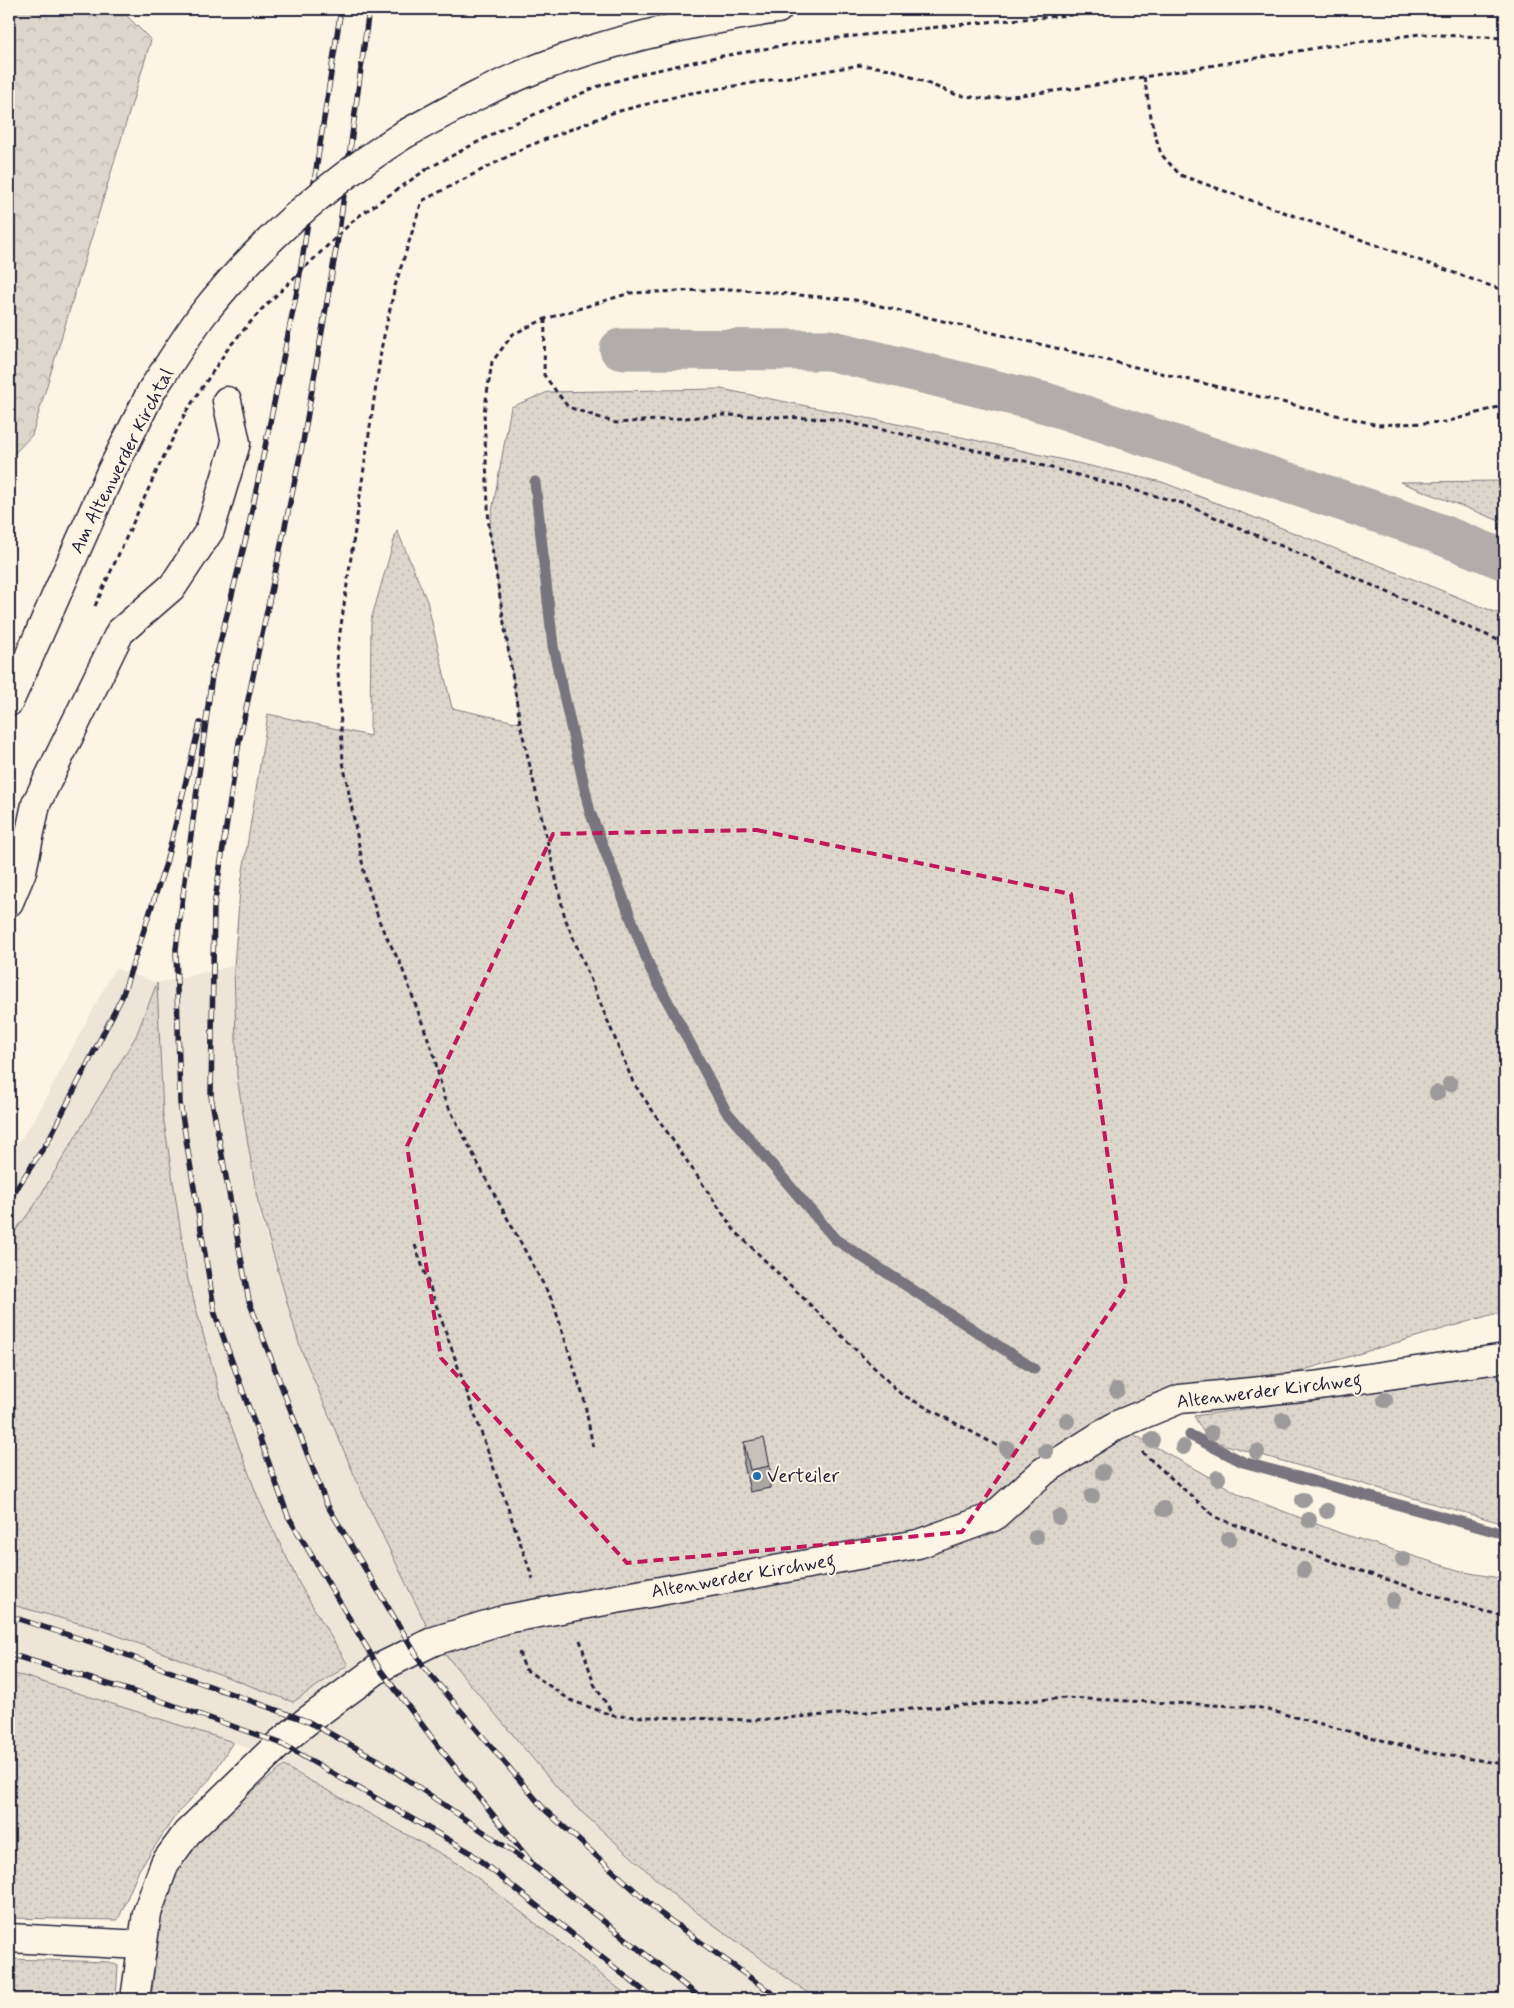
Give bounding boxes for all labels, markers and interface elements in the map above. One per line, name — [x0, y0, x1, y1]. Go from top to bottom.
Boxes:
street label: Am Altenwerder Kirchtal — [64, 364, 180, 558]
street label: Altenwerder Kirchweg — [1175, 1367, 1363, 1418]
place label: Verteiler — [767, 1464, 840, 1489]
marker: Verteiler — [751, 1470, 763, 1482]
street label: Altenwerder Kirchweg — [649, 1548, 837, 1607]

